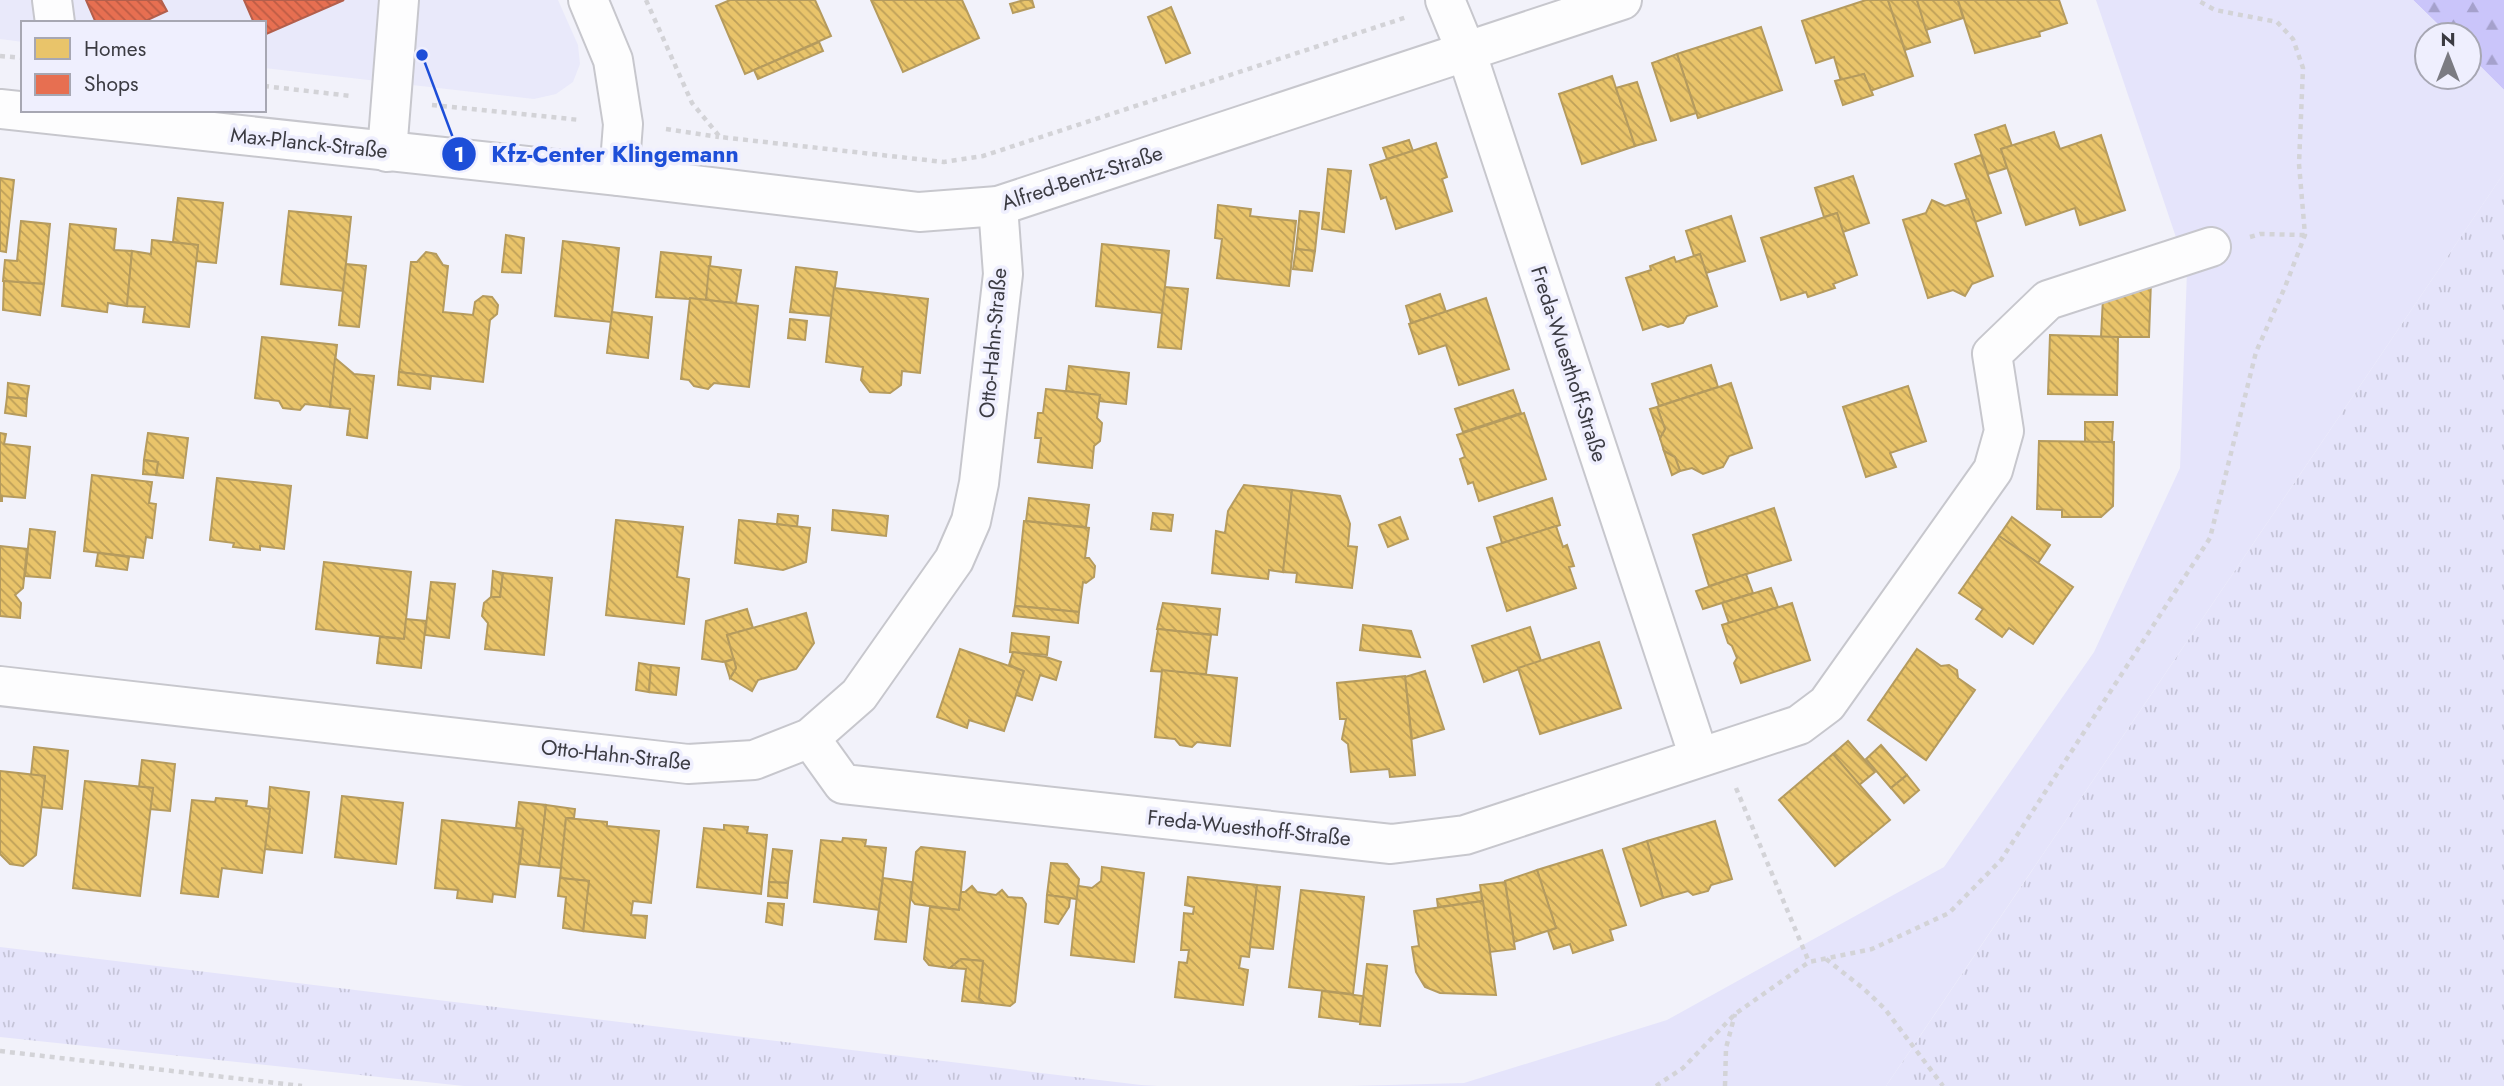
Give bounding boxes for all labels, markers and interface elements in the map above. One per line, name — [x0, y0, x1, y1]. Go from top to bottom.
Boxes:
legend — [21, 21, 266, 112]
north arrow — [2413, 21, 2483, 91]
text: N — [2440, 26, 2456, 53]
text: Homes — [84, 34, 146, 64]
text: Shops — [84, 69, 138, 99]
street label: Max-Planck-Straße — [229, 120, 389, 166]
callout: Kfz-Center Klingemann — [442, 132, 752, 176]
text: Kfz-Center Klingemann — [491, 137, 739, 171]
street label: Alfred-Bentz-Straße — [997, 138, 1167, 218]
text: 1 — [454, 140, 464, 170]
street label: Freda-Wuesthoff-Straße — [1523, 262, 1615, 466]
street label: Otto-Hahn-Straße — [971, 266, 1015, 419]
street label: Otto-Hahn-Straße — [540, 732, 693, 778]
street label: Freda-Wuesthoff-Straße — [1146, 802, 1352, 854]

